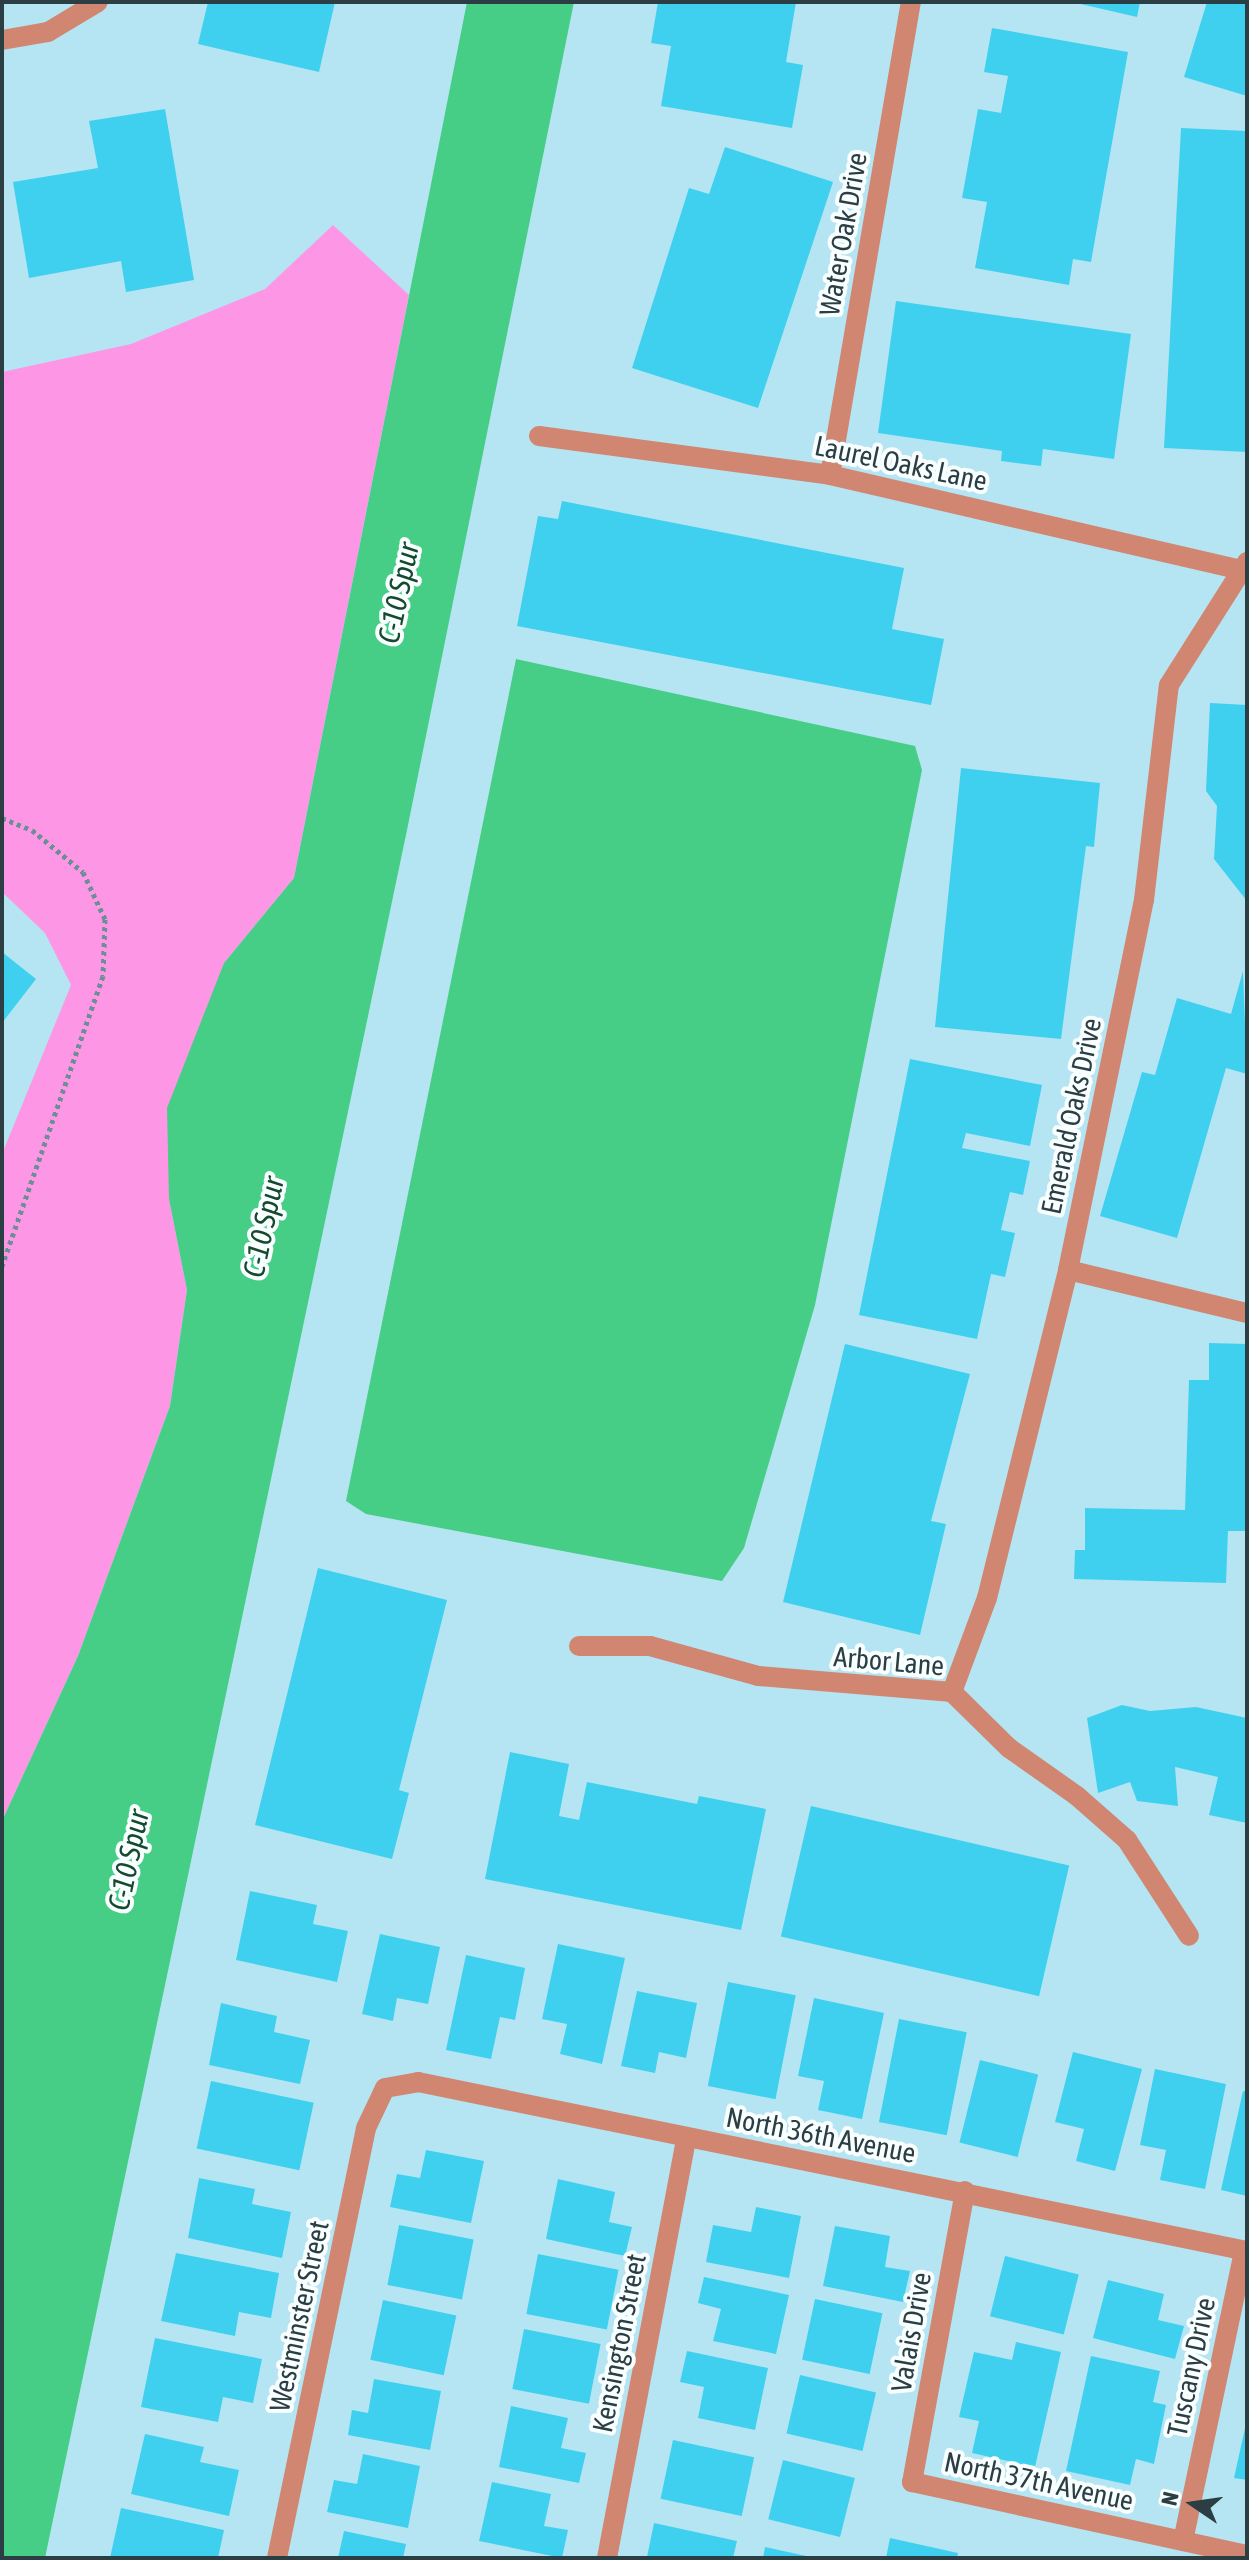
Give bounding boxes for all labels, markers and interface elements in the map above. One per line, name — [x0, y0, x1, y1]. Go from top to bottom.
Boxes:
street label: Water Oak Drive — [812, 150, 874, 318]
street label: Laurel Oaks Lane — [812, 428, 990, 498]
water label: C-10 Spur — [370, 539, 426, 647]
street label: Emerald Oaks Drive — [1034, 1015, 1108, 1217]
water label: C-10 Spur — [235, 1173, 291, 1281]
street label: Arbor Lane — [832, 1639, 946, 1683]
water label: C-10 Spur — [100, 1806, 156, 1914]
street label: North 36th Avenue — [723, 2100, 919, 2170]
street label: Westminster Street — [262, 2218, 336, 2414]
street label: Kensington Street — [585, 2251, 653, 2435]
street label: Valais Drive — [884, 2270, 938, 2394]
street label: Tuscany Drive — [1160, 2295, 1222, 2439]
street label: North 37th Avenue — [941, 2445, 1137, 2517]
north arrow — [1153, 2464, 1233, 2544]
text: N — [1155, 2489, 1184, 2508]

